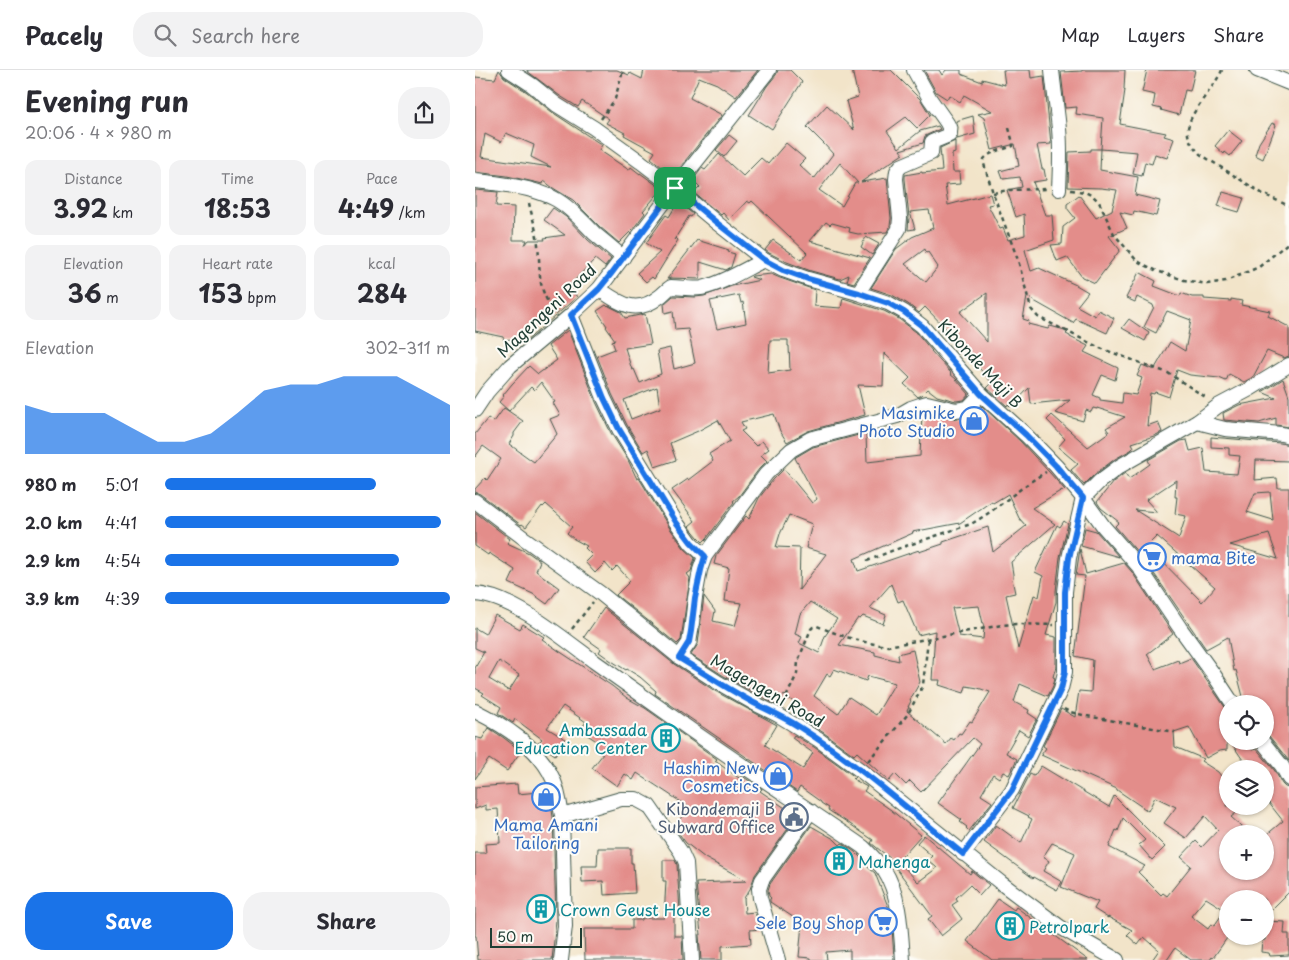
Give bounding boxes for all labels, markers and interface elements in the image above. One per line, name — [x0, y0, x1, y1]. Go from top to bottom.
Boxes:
search box — [133, 12, 483, 57]
text: Pacely — [25, 17, 103, 53]
icon: search — [151, 21, 179, 49]
text: Search here — [191, 21, 300, 49]
text: Map — [1061, 21, 1100, 48]
text: Layers — [1128, 21, 1185, 48]
text: Share — [1213, 21, 1264, 48]
text: Evening run — [25, 79, 189, 122]
button: share — [398, 87, 450, 139]
text: 20:06 · 4 × 980 m — [25, 120, 172, 144]
pin — [654, 167, 696, 209]
text: Distance — [64, 168, 123, 189]
text: Time — [221, 168, 254, 189]
text: Pace — [366, 168, 398, 189]
icon: arrive — [661, 174, 689, 202]
text: 3.92 — [53, 189, 108, 227]
text: 18:53 — [204, 189, 271, 227]
text: 4:49 — [338, 189, 394, 227]
text: km — [108, 202, 133, 223]
text: /km — [394, 202, 426, 223]
text: Elevation — [63, 253, 123, 274]
text: Heart rate — [202, 253, 273, 274]
text: kcal — [368, 253, 396, 274]
street label: Magengeni Road — [491, 258, 601, 362]
text: 36 — [68, 274, 102, 312]
text: 153 — [198, 274, 243, 312]
text: 284 — [357, 274, 407, 312]
text: m — [102, 287, 119, 308]
text: bpm — [243, 287, 277, 308]
street label: Kibonde Maji B — [933, 313, 1029, 413]
text: Elevation — [25, 335, 94, 359]
text: 302–311 m — [365, 335, 450, 359]
place label: Masimike Photo Studio — [859, 400, 955, 442]
shop icon: Masimike Photo Studio — [959, 406, 989, 436]
text: 980 m — [25, 472, 77, 496]
text: 5:01 — [105, 472, 139, 496]
text: 2.0 km — [25, 510, 82, 534]
text: 4:41 — [105, 510, 137, 534]
supermarket icon: mama Bite — [1137, 542, 1167, 572]
place label: mama Bite — [1171, 545, 1256, 569]
text: 2.9 km — [25, 548, 80, 572]
text: 4:54 — [105, 548, 141, 572]
text: 3.9 km — [25, 586, 80, 610]
text: 4:39 — [105, 586, 140, 610]
street label: Magengeni Road — [707, 648, 829, 732]
map controls — [1219, 695, 1274, 945]
button: locate — [1219, 695, 1274, 750]
place label: Ambassada Education Center — [515, 717, 648, 759]
building icon: Ambassada Education Center — [651, 723, 681, 753]
place label: Hashim New Cosmetics — [663, 755, 760, 797]
button: layers — [1219, 760, 1274, 815]
shop icon: Hashim New Cosmetics — [763, 761, 793, 791]
shop icon: Mama Amani Tailoring — [531, 782, 561, 812]
place label: Kibondemaji B Subward Office — [657, 796, 775, 838]
public building icon: Kibondemaji B Subward Office — [779, 802, 809, 832]
place label: Mama Amani Tailoring — [494, 812, 599, 854]
button: + — [1219, 825, 1274, 880]
building icon: Mahenga — [824, 846, 854, 876]
place label: Mahenga — [858, 849, 930, 873]
button: − — [1219, 890, 1274, 945]
button: Save — [25, 892, 233, 950]
button: Share — [243, 892, 450, 950]
building icon: Crown Geust House — [526, 894, 556, 924]
place label: Crown Geust House — [560, 897, 711, 921]
supermarket icon: Sele Boy Shop — [868, 907, 898, 937]
place label: Sele Boy Shop — [755, 910, 864, 934]
building icon: Petrolpark — [995, 911, 1025, 941]
place label: Petrolpark — [1029, 914, 1110, 938]
scale bar — [490, 925, 583, 948]
text: 50 m — [497, 926, 533, 947]

